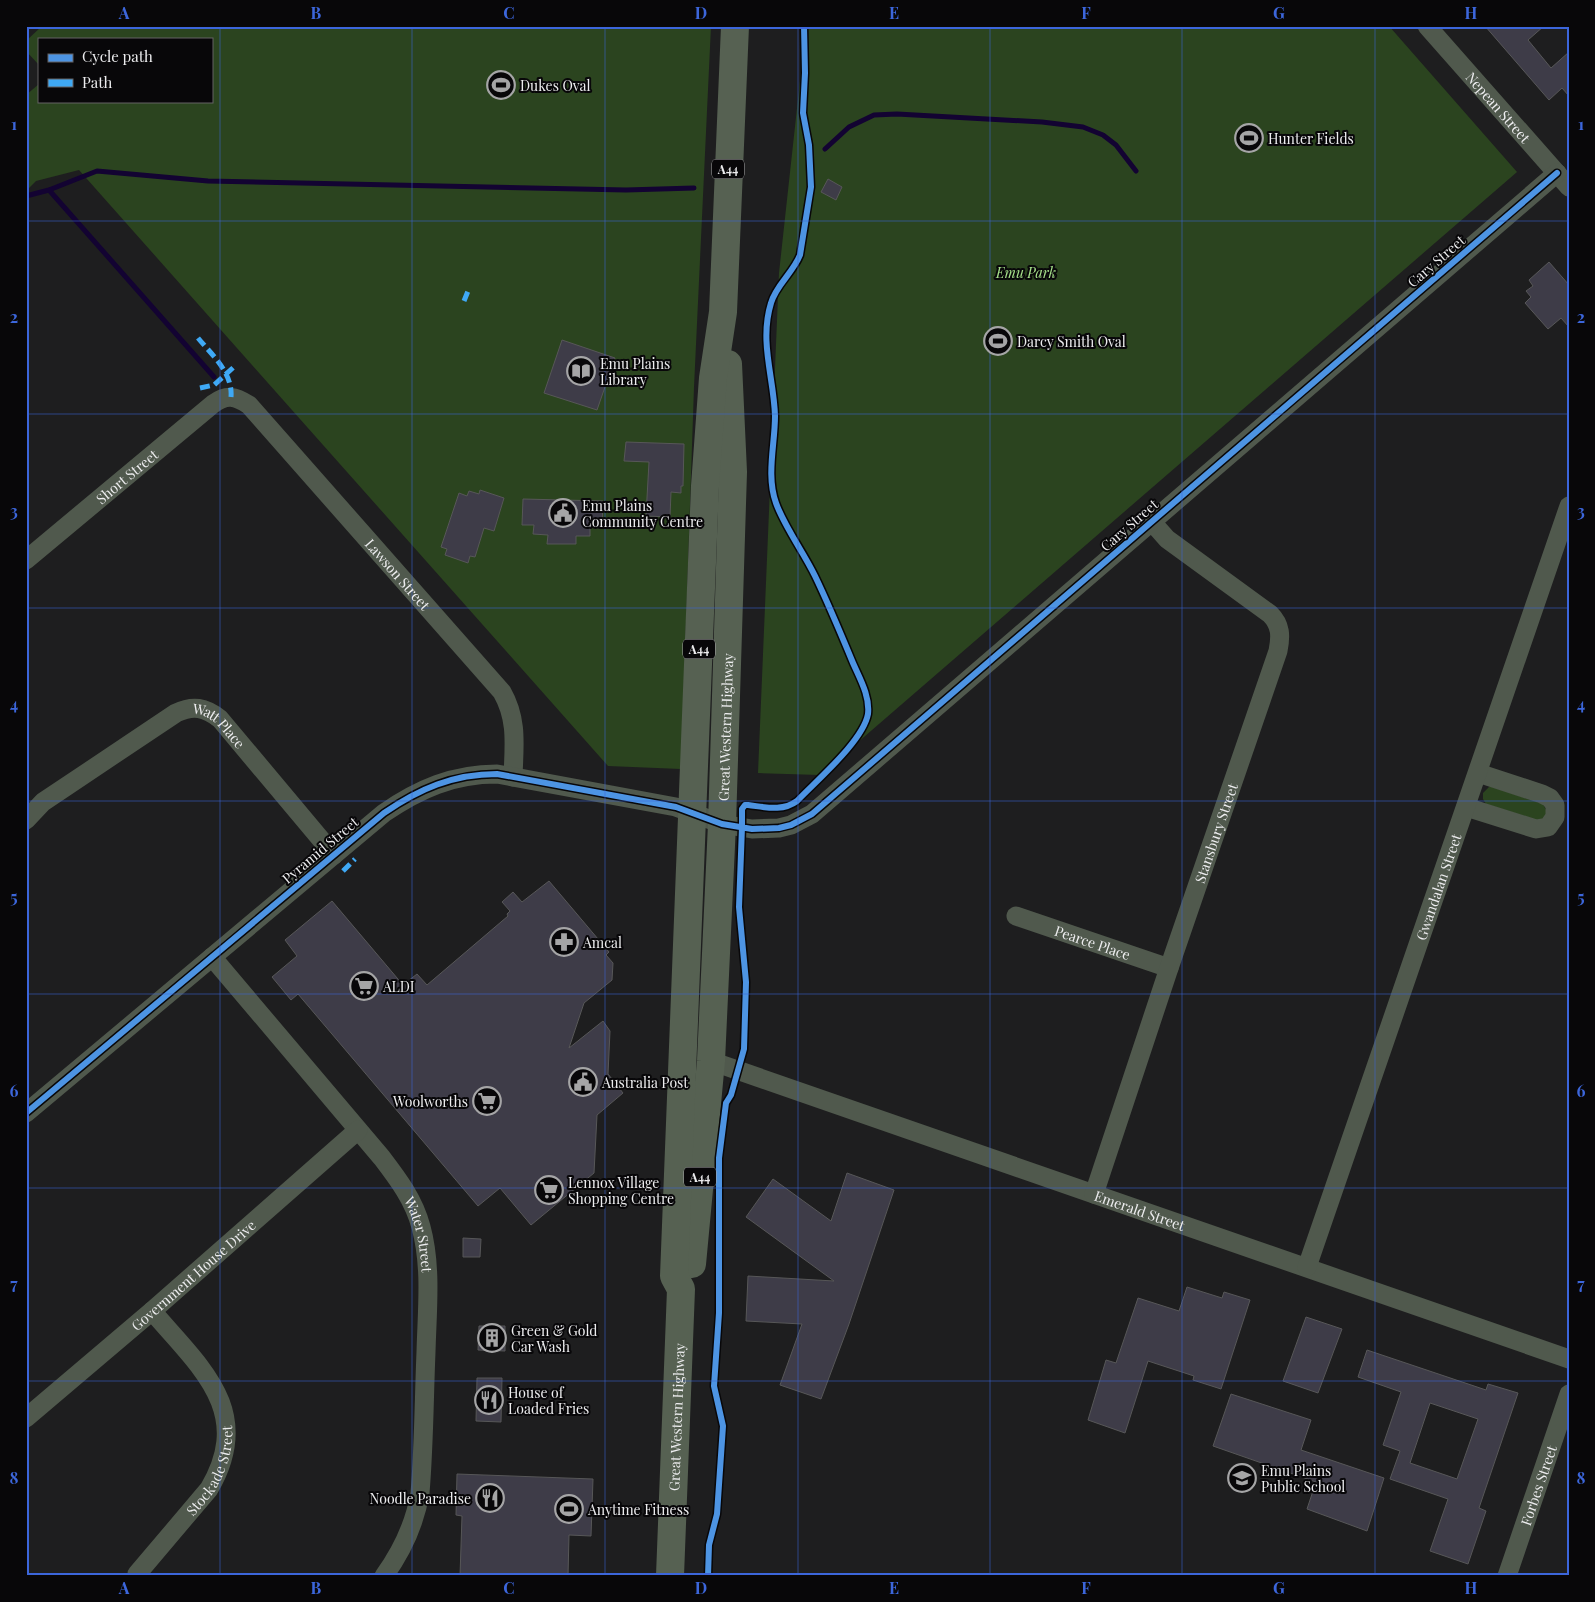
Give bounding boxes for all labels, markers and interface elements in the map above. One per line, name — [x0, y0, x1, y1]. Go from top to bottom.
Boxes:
text: A — [118, 2, 130, 23]
text: B — [311, 2, 322, 23]
text: C — [503, 2, 515, 23]
text: D — [695, 2, 707, 23]
text: E — [889, 2, 899, 23]
text: F — [1081, 2, 1091, 23]
text: G — [1273, 2, 1285, 23]
text: H — [1465, 2, 1478, 23]
legend — [38, 38, 212, 102]
text: Cycle path — [82, 46, 153, 66]
street label: Nepean Street — [1462, 68, 1535, 147]
sports icon: Dukes Oval — [486, 70, 516, 100]
text: Path — [82, 72, 112, 92]
place label: Dukes Oval — [520, 76, 591, 95]
text: 1 — [11, 113, 17, 134]
text: 1 — [1578, 113, 1584, 134]
sports icon: Hunter Fields — [1234, 123, 1264, 153]
place label: Hunter Fields — [1268, 129, 1354, 148]
road number: A44 — [712, 160, 744, 178]
street label: Cary Street — [1403, 230, 1470, 291]
park label: Emu Park — [995, 263, 1056, 282]
text: 2 — [10, 306, 18, 327]
text: 2 — [1577, 306, 1585, 327]
sports icon: Darcy Smith Oval — [983, 326, 1013, 356]
place label: Darcy Smith Oval — [1017, 332, 1126, 351]
place label: Emu Plains Library — [600, 354, 670, 389]
library icon: Emu Plains Library — [566, 356, 596, 386]
street label: Short Street — [91, 444, 162, 508]
street label: Cary Street — [1096, 494, 1163, 555]
place label: Emu Plains Community Centre — [582, 496, 703, 531]
public building icon: Emu Plains Community Centre — [548, 498, 578, 528]
text: 3 — [10, 500, 18, 521]
text: 3 — [1577, 500, 1585, 521]
street label: Lawson Street — [361, 534, 435, 614]
road number: A44 — [683, 640, 715, 659]
street label: Great Western Highway — [713, 653, 737, 801]
text: 4 — [10, 693, 18, 714]
text: 4 — [1577, 693, 1585, 714]
street label: Watt Place — [191, 698, 250, 752]
street label: Stansbury Street — [1190, 780, 1242, 885]
street label: Pyramid Street — [278, 812, 363, 888]
street label: Gwandalan Street — [1411, 830, 1465, 943]
text: 5 — [10, 886, 18, 907]
text: 5 — [1577, 886, 1585, 907]
street label: Pearce Place — [1052, 920, 1133, 964]
pharmacy icon: Amcal — [549, 927, 579, 957]
place label: Amcal — [582, 933, 622, 952]
supermarket icon: ALDI — [349, 971, 379, 1001]
place label: ALDI — [382, 977, 415, 996]
public building icon: Australia Post — [568, 1067, 598, 1097]
place label: Australia Post — [601, 1073, 689, 1092]
text: 6 — [10, 1080, 19, 1101]
text: 6 — [1577, 1080, 1586, 1101]
supermarket icon: Woolworths — [472, 1086, 502, 1116]
place label: Woolworths — [392, 1092, 468, 1111]
road number: A44 — [684, 1168, 716, 1186]
place label: Lennox Village Shopping Centre — [568, 1173, 674, 1208]
supermarket icon: Lennox Village Shopping Centre — [534, 1175, 564, 1205]
street label: Emerald Street — [1092, 1185, 1189, 1235]
street label: Water Street — [400, 1192, 437, 1274]
street label: Government House Drive — [127, 1215, 259, 1334]
text: 7 — [10, 1273, 18, 1294]
text: 7 — [1577, 1273, 1585, 1294]
place label: Green & Gold Car Wash — [511, 1321, 597, 1356]
building icon: Green & Gold Car Wash — [477, 1323, 507, 1353]
street label: Great Western Highway — [664, 1343, 688, 1491]
place label: House of Loaded Fries — [508, 1383, 589, 1418]
restaurant icon: House of Loaded Fries — [474, 1385, 504, 1415]
street label: Stockade Street — [181, 1424, 236, 1519]
street label: Forbes Street — [1515, 1441, 1561, 1528]
place label: Emu Plains Public School — [1261, 1461, 1345, 1496]
school or university icon: Emu Plains Public School — [1227, 1463, 1257, 1493]
text: 8 — [10, 1467, 19, 1488]
text: 8 — [1577, 1467, 1586, 1488]
restaurant icon: Noodle Paradise — [475, 1483, 505, 1513]
place label: Noodle Paradise — [370, 1489, 471, 1508]
sports icon: Anytime Fitness — [554, 1494, 584, 1524]
place label: Anytime Fitness — [587, 1500, 689, 1519]
text: A — [118, 1577, 130, 1598]
text: B — [311, 1577, 322, 1598]
text: C — [503, 1577, 515, 1598]
text: D — [695, 1577, 707, 1598]
text: E — [889, 1577, 899, 1598]
text: F — [1081, 1577, 1091, 1598]
text: G — [1273, 1577, 1285, 1598]
text: H — [1465, 1577, 1478, 1598]

